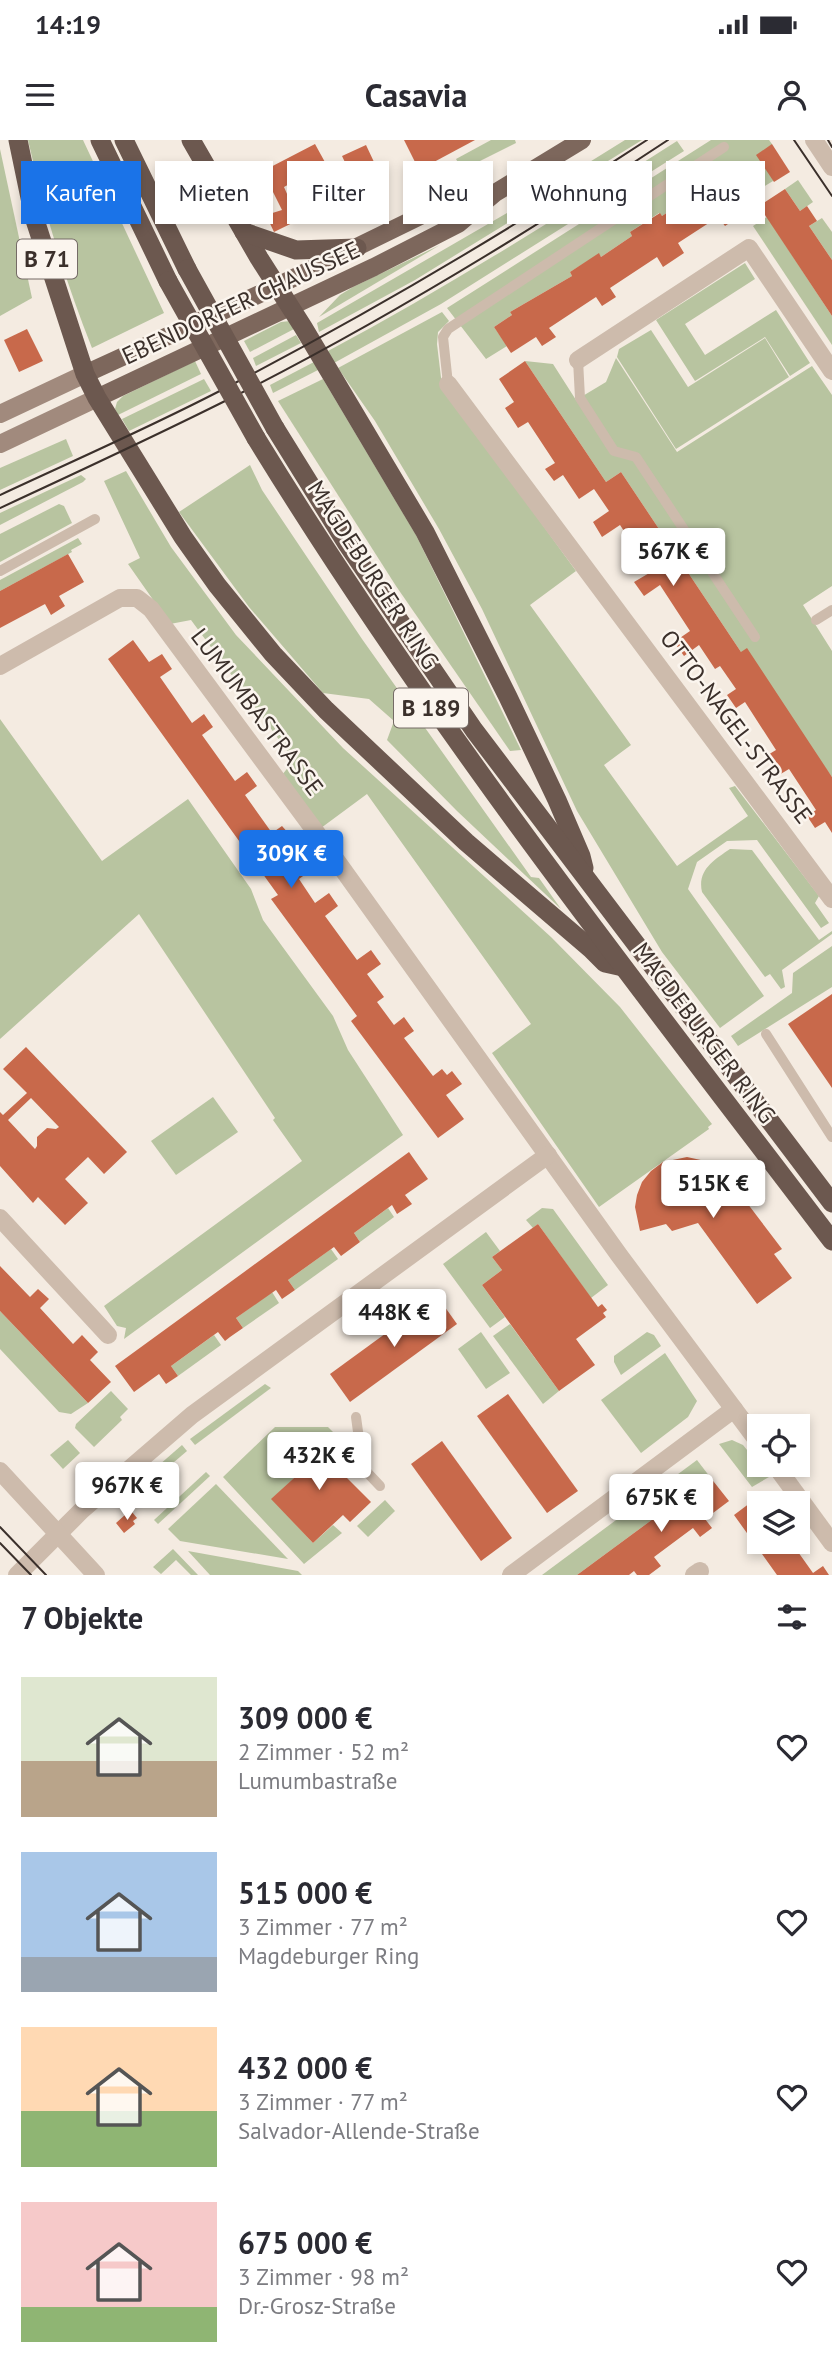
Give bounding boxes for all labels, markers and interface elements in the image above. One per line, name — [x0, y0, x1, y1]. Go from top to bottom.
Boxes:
text: 14:19 — [35, 8, 101, 41]
text: Casavia — [365, 74, 467, 116]
icon: menu — [21, 76, 59, 114]
icon: person — [773, 76, 811, 114]
chip: Kaufen — [21, 161, 141, 224]
chip: Mieten — [155, 161, 273, 224]
chip: Filter — [287, 161, 389, 224]
chip: Neu — [403, 161, 493, 224]
chip: Wohnung — [507, 161, 652, 224]
chip: Haus — [666, 161, 765, 224]
street label: EBENDORFER CHAUSSEE — [117, 234, 365, 371]
road number: B 71 — [17, 240, 77, 278]
street label: MAGDEBURGER RING — [301, 474, 446, 675]
pin: 567K € — [616, 528, 730, 588]
text: 567K € — [637, 536, 709, 565]
street label: LUMUMBASTRASSE — [184, 622, 331, 802]
street label: OTTO-NAGEL-STRASSE — [653, 624, 819, 830]
road number: B 189 — [394, 688, 468, 728]
pin: 309K € — [234, 830, 348, 890]
text: 309K € — [255, 838, 327, 867]
street label: MAGDEBURGER RING — [626, 936, 783, 1129]
pin: 515K € — [656, 1160, 770, 1220]
text: 515K € — [677, 1168, 749, 1197]
pin: 448K € — [337, 1290, 451, 1349]
text: 448K € — [358, 1297, 430, 1326]
map controls — [747, 1414, 810, 1554]
button: locate — [747, 1414, 810, 1477]
pin: 432K € — [262, 1432, 376, 1492]
text: 432K € — [283, 1440, 355, 1469]
pin: 967K € — [70, 1462, 184, 1522]
text: 967K € — [91, 1470, 163, 1499]
pin: 675K € — [604, 1474, 718, 1534]
text: 675K € — [625, 1482, 697, 1511]
button: layers — [747, 1491, 810, 1554]
text: 7 Objekte — [21, 1598, 143, 1637]
icon: filters — [773, 1598, 811, 1636]
text: 309 000 € — [238, 1698, 372, 1737]
icon: home — [77, 1705, 161, 1789]
icon: heart — [773, 1728, 811, 1766]
text: 2 Zimmer · 52 m² — [238, 1737, 409, 1766]
text: Lumumbastraße — [238, 1766, 397, 1795]
text: 515 000 € — [238, 1873, 372, 1912]
icon: home — [77, 1880, 161, 1964]
icon: heart — [773, 1903, 811, 1941]
text: 3 Zimmer · 77 m² — [238, 1912, 408, 1941]
text: Magdeburger Ring — [238, 1941, 419, 1970]
text: 432 000 € — [238, 2048, 372, 2087]
icon: home — [77, 2055, 161, 2139]
icon: heart — [773, 2078, 811, 2116]
text: 3 Zimmer · 77 m² — [238, 2087, 408, 2116]
text: Salvador-Allende-Straße — [238, 2116, 480, 2145]
text: 675 000 € — [238, 2223, 372, 2262]
icon: home — [77, 2230, 161, 2314]
icon: heart — [773, 2253, 811, 2291]
text: 3 Zimmer · 98 m² — [238, 2262, 409, 2291]
text: Dr.-Grosz-Straße — [238, 2291, 396, 2320]

